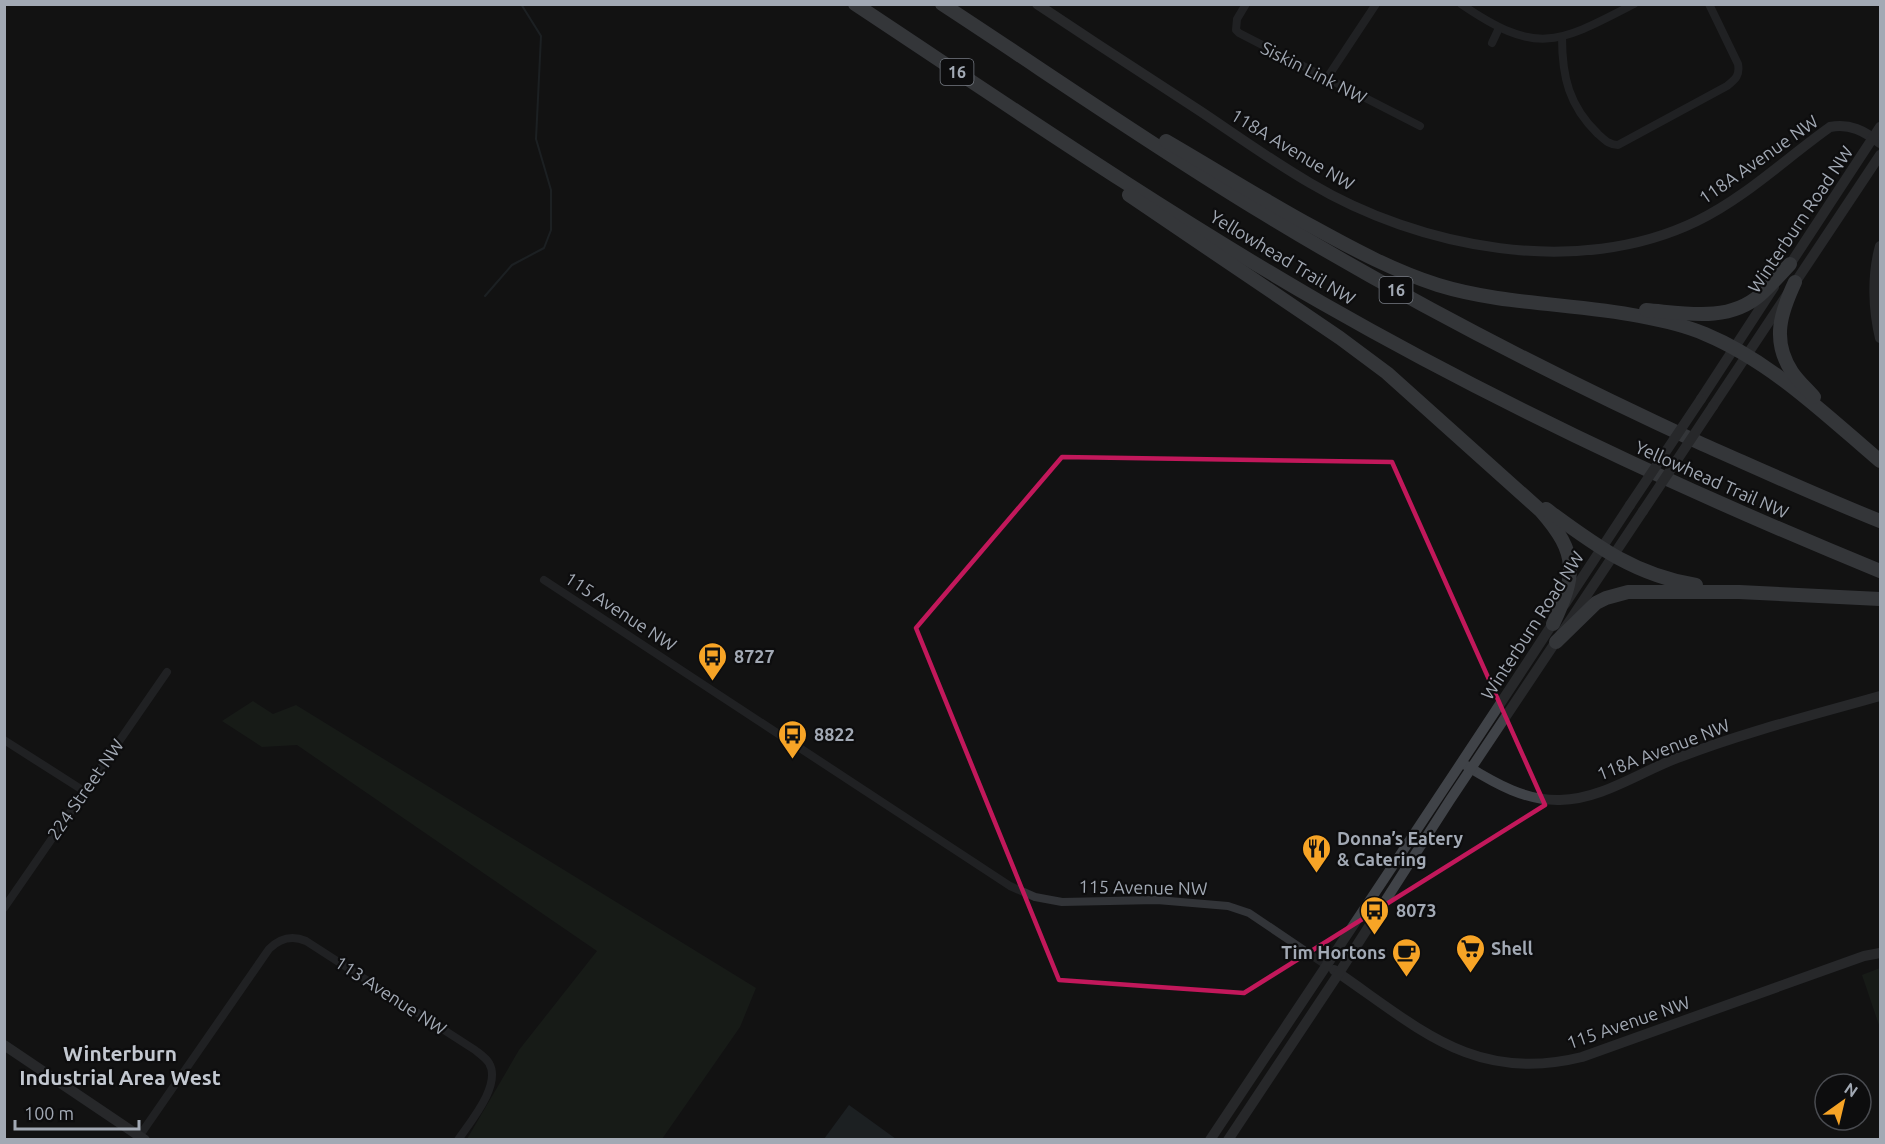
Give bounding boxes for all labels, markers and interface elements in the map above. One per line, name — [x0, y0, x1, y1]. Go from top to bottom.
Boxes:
street label: Siskin Link NW — [1258, 37, 1371, 107]
road number: 16 — [940, 59, 974, 85]
street label: 118A Avenue NW — [1228, 104, 1359, 194]
street label: 118A Avenue NW — [1695, 110, 1822, 207]
street label: Winterburn Road NW — [1743, 142, 1857, 296]
street label: Yellowhead Trail NW — [1207, 206, 1359, 308]
road number: 16 — [1380, 277, 1412, 303]
street label: Yellowhead Trail NW — [1632, 436, 1792, 522]
street label: Winterburn Road NW — [1477, 547, 1588, 703]
street label: 115 Avenue NW — [562, 568, 681, 655]
bus stop icon: 8727 — [697, 640, 729, 682]
place label: 8727 — [734, 646, 775, 666]
street label: 118A Avenue NW — [1594, 714, 1733, 784]
bus stop icon: 8822 — [777, 718, 809, 760]
place label: 8822 — [814, 724, 855, 744]
street label: 224 Street NW — [43, 734, 127, 843]
place label: Donna’s Eatery & Catering — [1337, 828, 1464, 869]
restaurant icon: Donna’s Eatery & Catering — [1300, 832, 1332, 874]
street label: 115 Avenue NW — [1078, 876, 1208, 898]
bus stop icon: 8073 — [1359, 894, 1391, 936]
place label: 8073 — [1396, 900, 1437, 920]
supermarket icon: Shell — [1454, 932, 1486, 974]
cafe icon: Tim Hortons — [1391, 936, 1423, 978]
place label: Shell — [1491, 938, 1534, 958]
place label: Tim Hortons — [1281, 942, 1386, 962]
street label: 113 Avenue NW — [332, 952, 451, 1039]
street label: 115 Avenue NW — [1564, 991, 1693, 1052]
district label: Winterburn Industrial Area West — [19, 1041, 221, 1089]
north arrow — [1813, 1072, 1873, 1132]
text: N — [1841, 1079, 1861, 1100]
scale bar — [15, 1093, 140, 1131]
text: 100 m — [24, 1103, 74, 1123]

